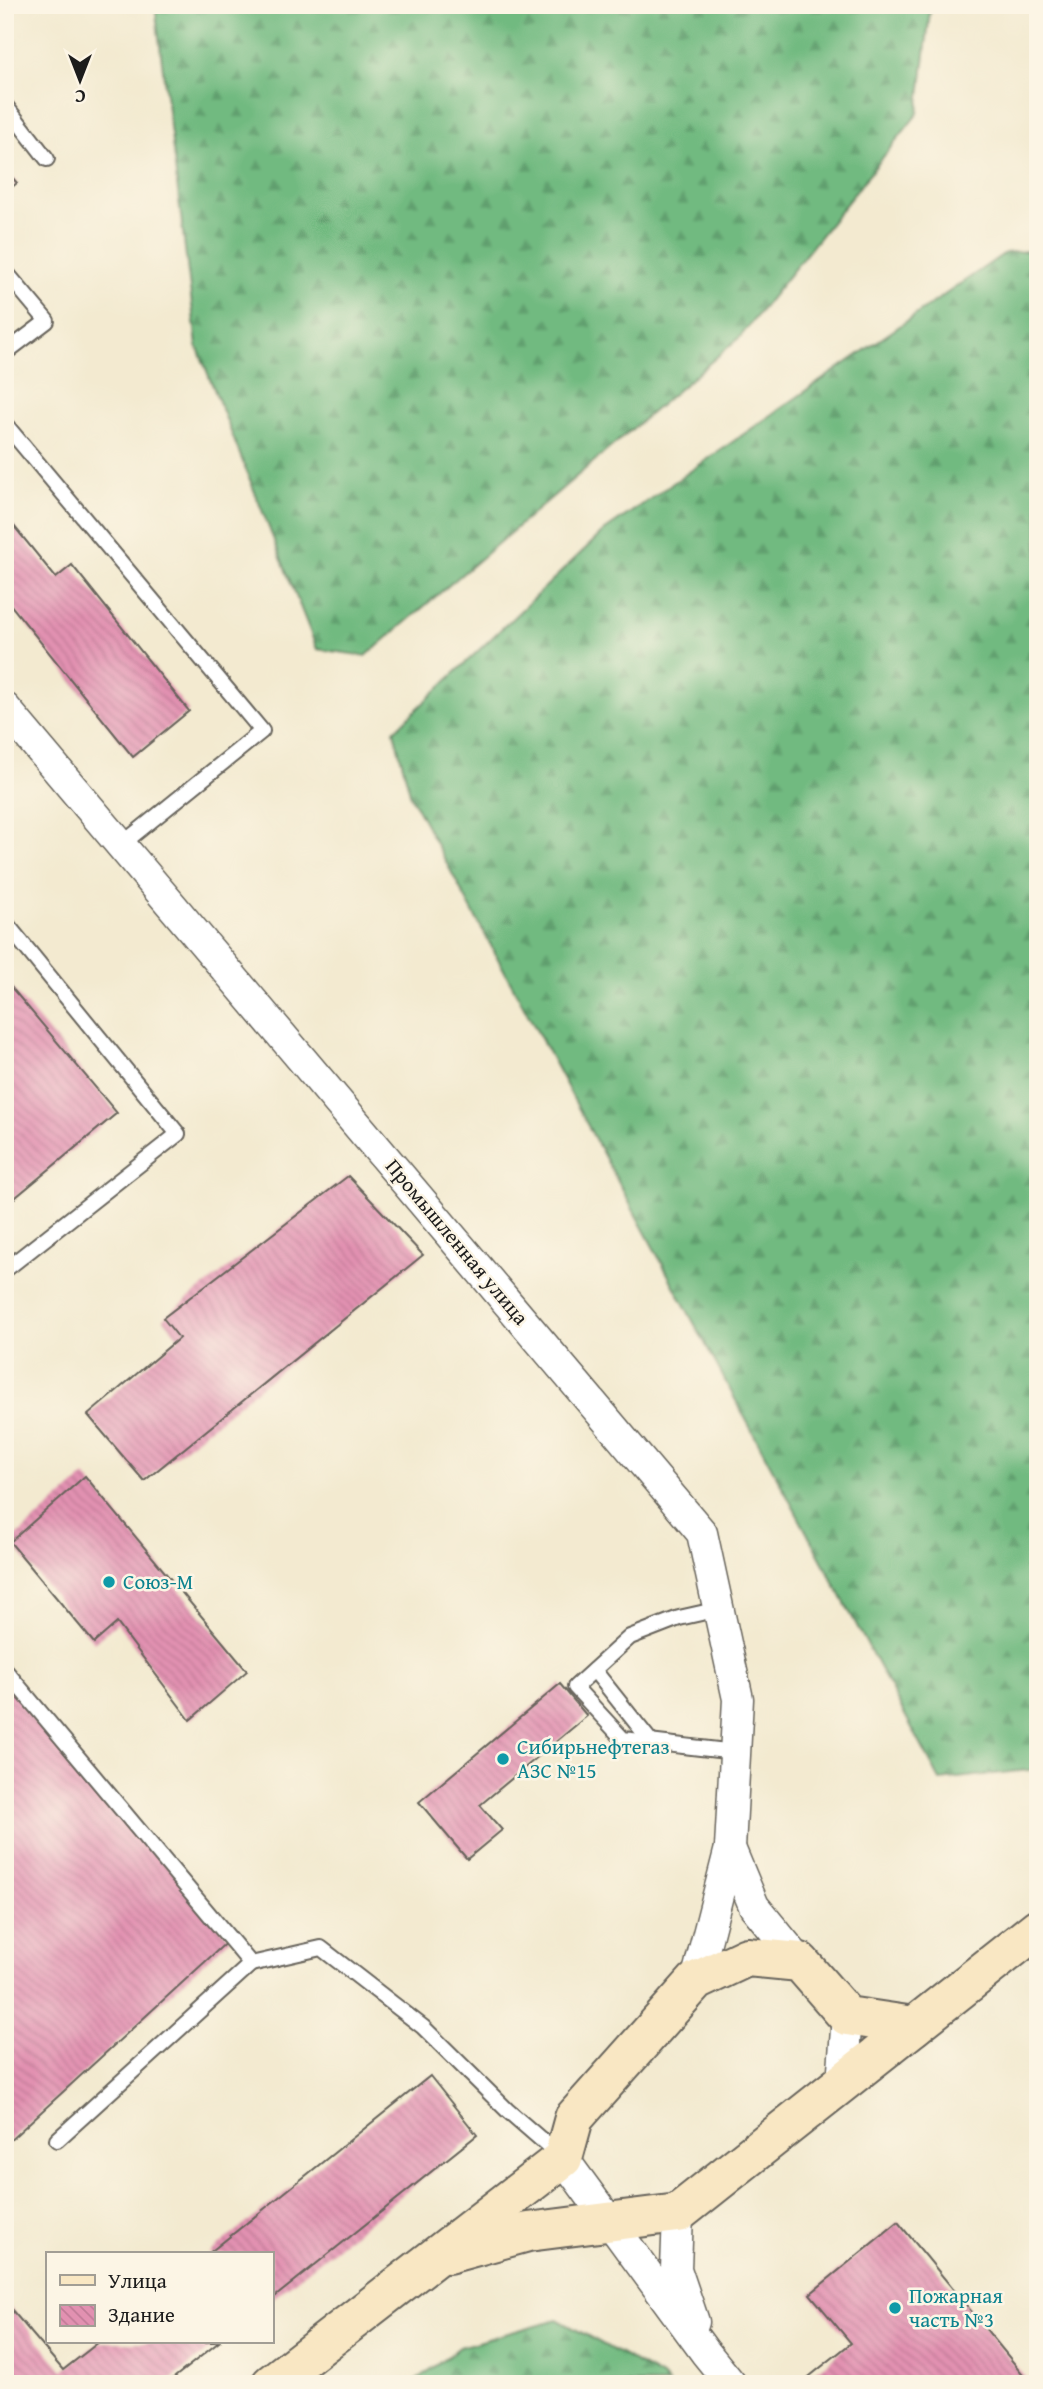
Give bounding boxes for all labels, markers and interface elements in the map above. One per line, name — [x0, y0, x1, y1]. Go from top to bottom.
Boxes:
north arrow — [46, 46, 116, 116]
text: С — [74, 83, 85, 111]
street label: Промышленная улица — [378, 1152, 536, 1332]
place label: Союз-М — [123, 1566, 193, 1597]
marker: Союз-М — [101, 1574, 117, 1590]
place label: Сибирьнефтегаз АЗС №15 — [517, 1731, 670, 1786]
marker: Сибирьнефтегаз АЗС №15 — [495, 1751, 511, 1767]
legend — [46, 2252, 273, 2344]
text: Улица — [108, 2265, 167, 2296]
place label: Пожарная часть №3 — [909, 2280, 1003, 2335]
text: Здание — [108, 2299, 175, 2330]
marker: Пожарная часть №3 — [887, 2300, 903, 2316]

